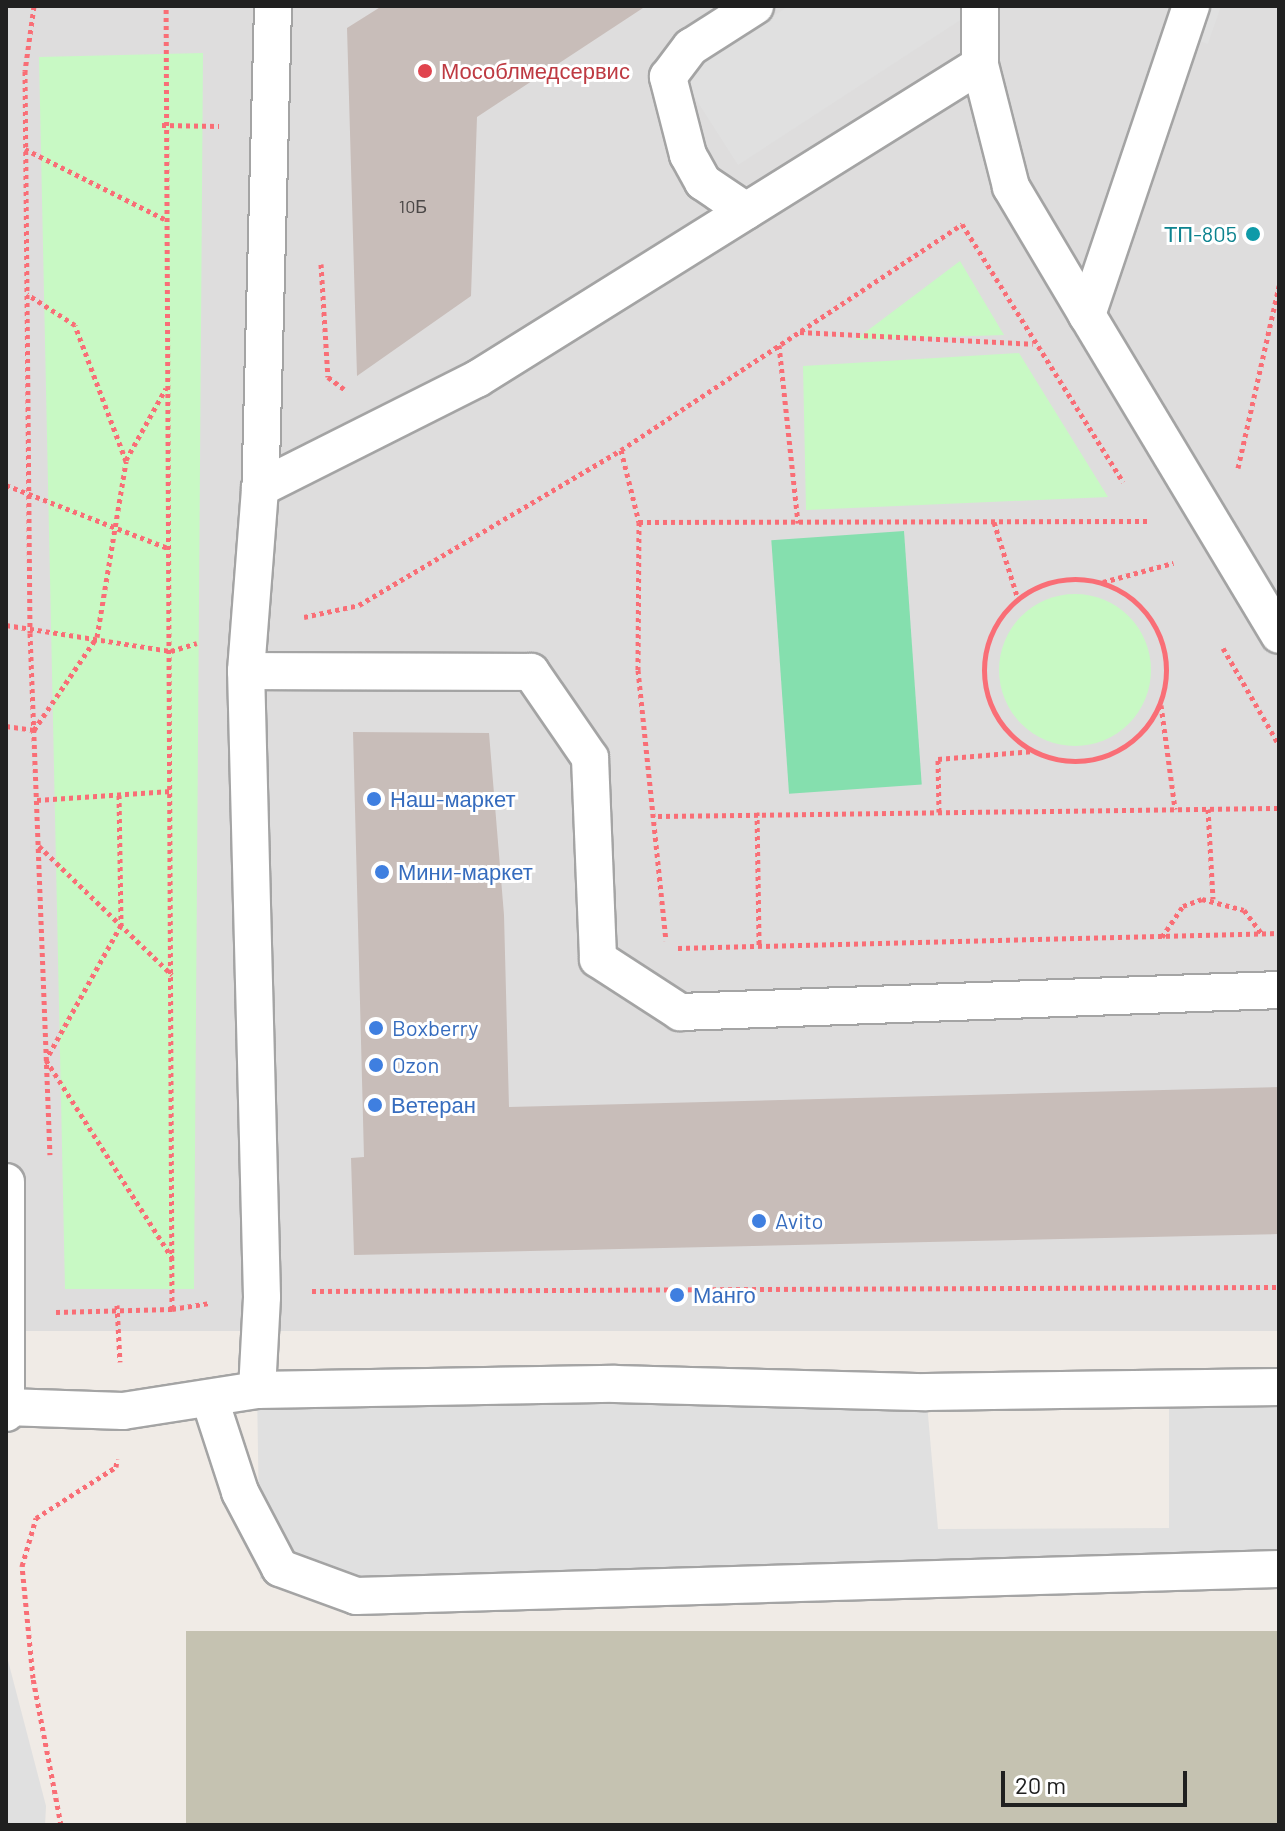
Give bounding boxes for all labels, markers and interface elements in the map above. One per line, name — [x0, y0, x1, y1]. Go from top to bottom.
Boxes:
place label: Мособлмедсервис — [441, 58, 630, 84]
marker: Мособлмедсервис — [416, 62, 434, 80]
house number: 10Б — [399, 195, 427, 217]
place label: ТП-805 — [1164, 221, 1237, 247]
marker: ТП-805 — [1244, 225, 1262, 243]
place label: Наш-маркет — [390, 786, 515, 812]
marker: Наш-маркет — [365, 790, 383, 808]
place label: Мини-маркет — [398, 859, 533, 885]
marker: Мини-маркет — [373, 863, 391, 881]
place label: Boxberry — [392, 1015, 478, 1041]
marker: Boxberry — [367, 1019, 385, 1037]
place label: Ozon — [392, 1052, 439, 1078]
marker: Ozon — [367, 1056, 385, 1074]
place label: Ветеран — [391, 1092, 476, 1118]
marker: Ветеран — [366, 1096, 384, 1114]
place label: Avito — [775, 1208, 823, 1234]
marker: Avito — [750, 1212, 768, 1230]
place label: Манго — [693, 1282, 756, 1308]
marker: Манго — [668, 1286, 686, 1304]
scale bar — [1005, 1755, 1191, 1805]
text: 20 m — [1015, 1770, 1066, 1799]

